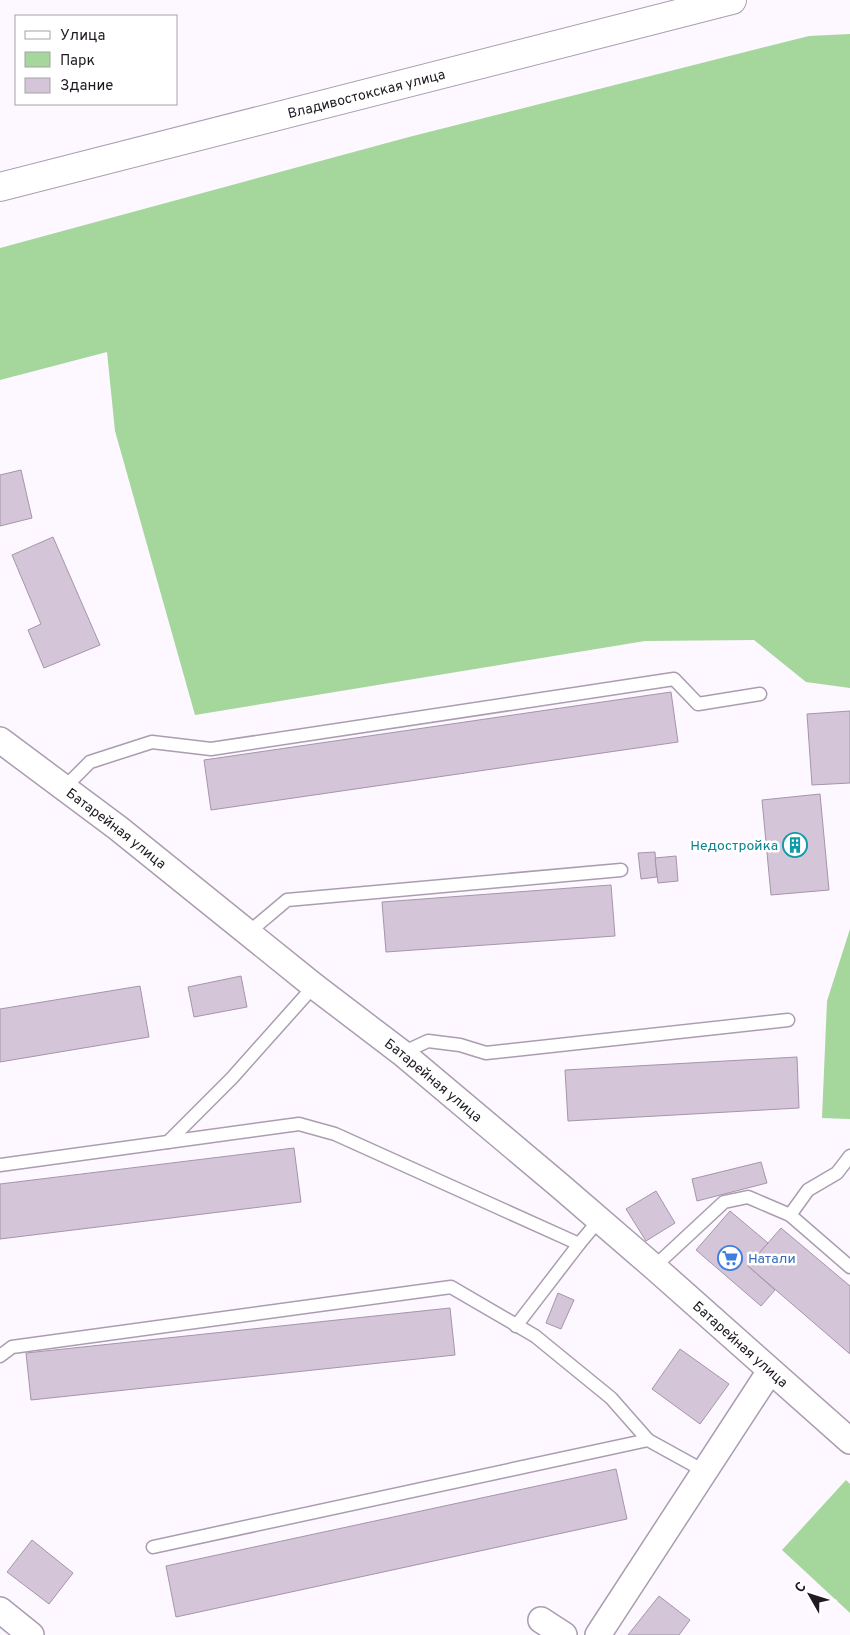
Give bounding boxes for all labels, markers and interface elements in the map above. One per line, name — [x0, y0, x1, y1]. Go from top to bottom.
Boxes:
legend — [15, 15, 178, 105]
text: Улица — [60, 27, 105, 46]
text: Парк — [60, 52, 95, 71]
street label: Владивостокская улица — [286, 67, 447, 123]
text: Здание — [60, 77, 113, 96]
street label: Батарейная улица — [62, 785, 169, 873]
building icon: Недостройка — [782, 832, 808, 858]
place label: Недостройка — [690, 838, 778, 855]
street label: Батарейная улица — [380, 1036, 485, 1127]
supermarket icon: Натали — [717, 1245, 743, 1271]
place label: Натали — [748, 1251, 796, 1268]
street label: Батарейная улица — [688, 1298, 791, 1392]
north arrow — [785, 1570, 835, 1620]
text: С — [792, 1579, 811, 1597]

